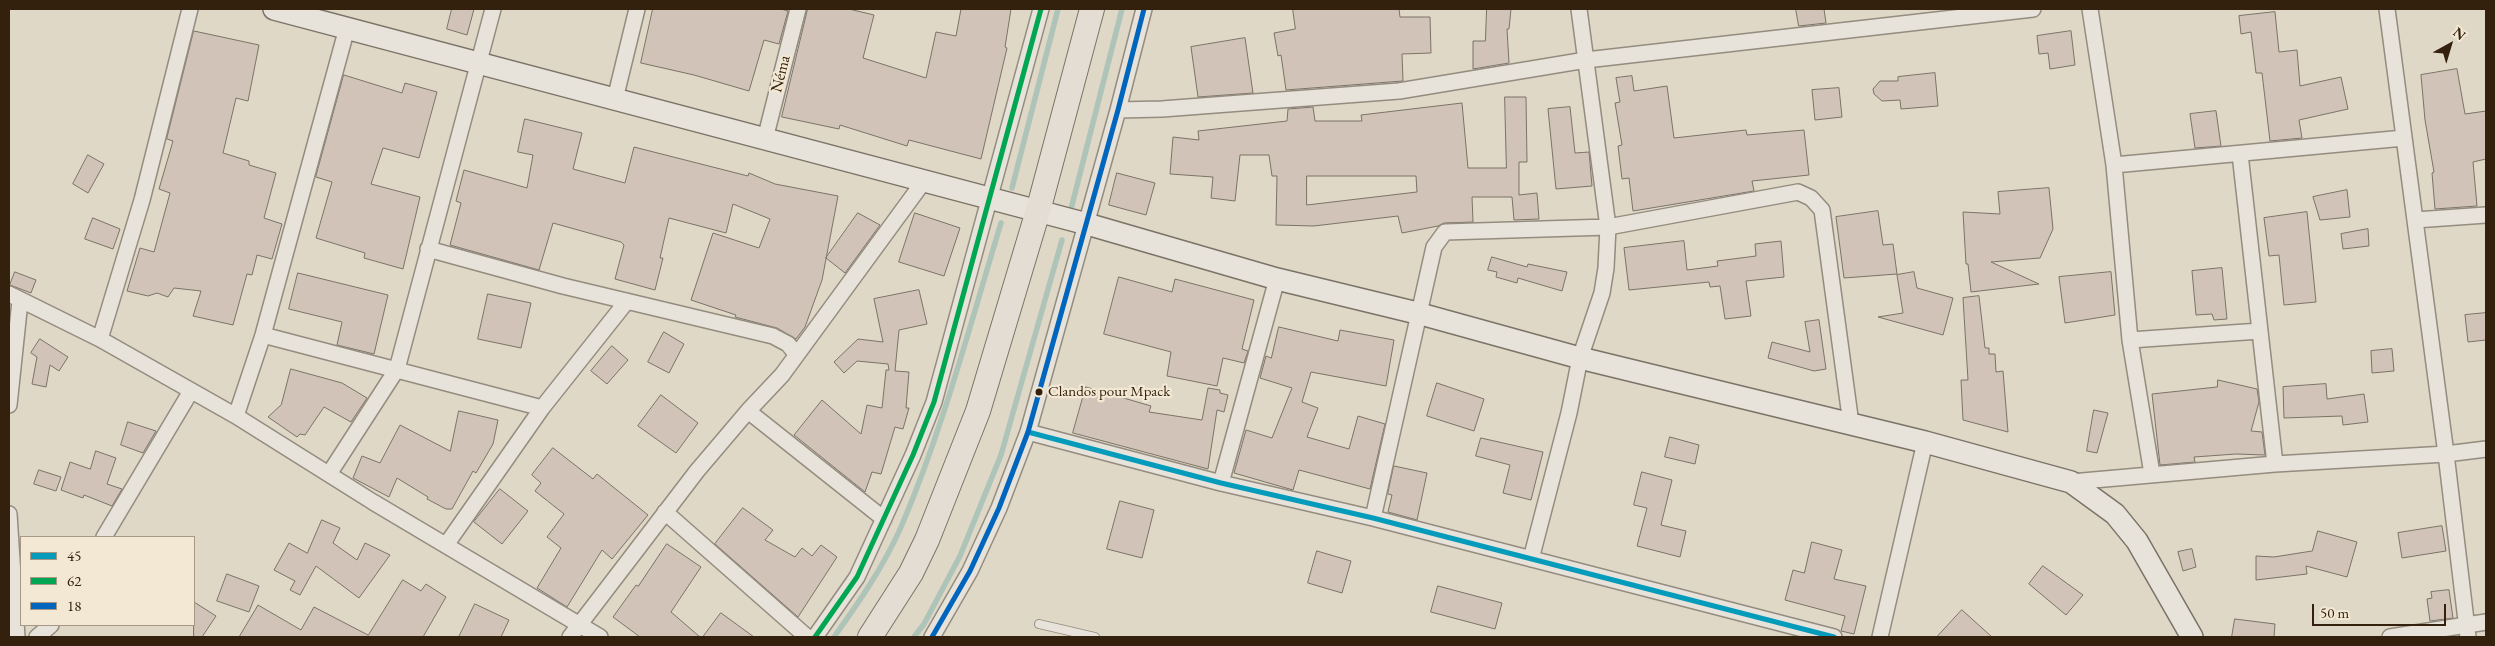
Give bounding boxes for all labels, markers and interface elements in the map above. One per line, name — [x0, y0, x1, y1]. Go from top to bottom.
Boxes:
north arrow — [2425, 20, 2475, 70]
text: N — [2449, 23, 2469, 44]
street label: Néma — [767, 53, 795, 95]
place label: Clandos pour Mpack — [1048, 383, 1170, 401]
marker: Clandos pour Mpack — [1034, 387, 1044, 397]
legend — [20, 536, 195, 626]
text: 45 — [67, 546, 81, 565]
text: 62 — [67, 571, 81, 590]
scale bar — [2315, 594, 2449, 626]
text: 18 — [67, 596, 81, 615]
text: 50 m — [2320, 603, 2349, 622]

